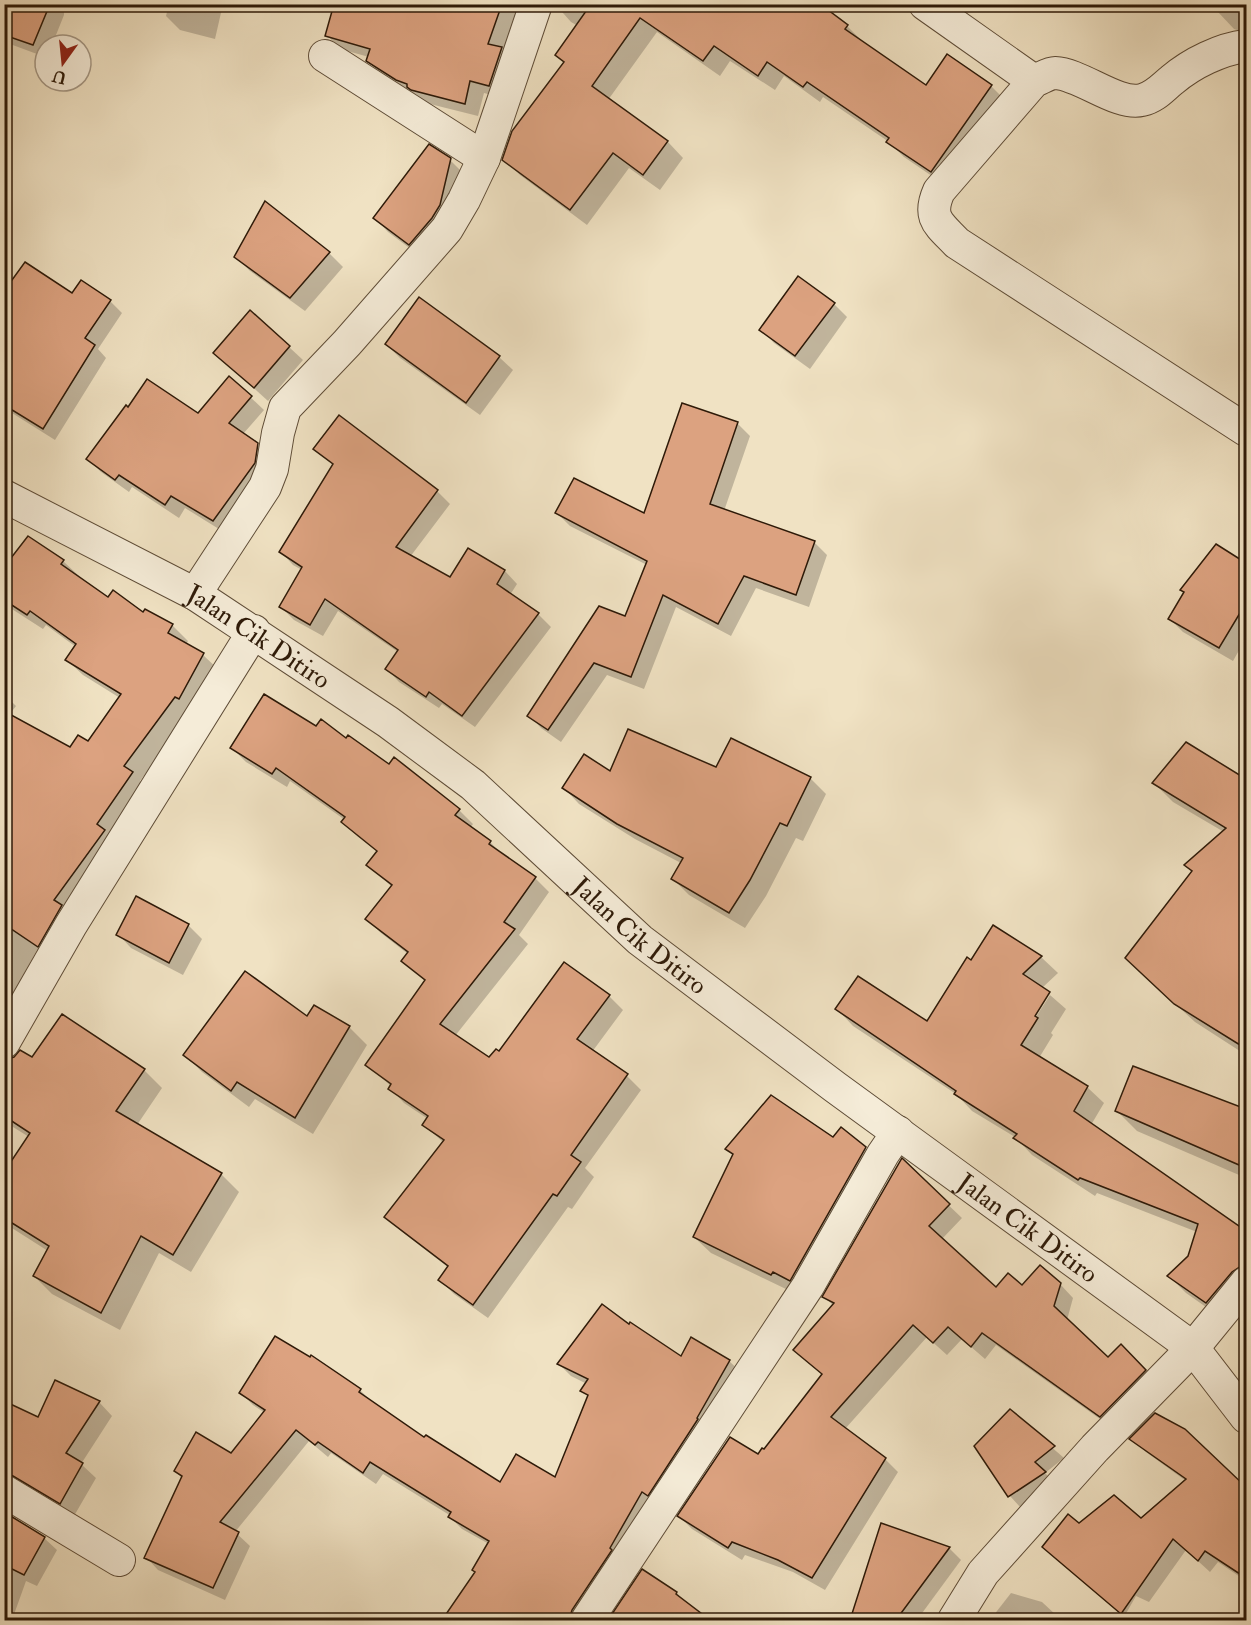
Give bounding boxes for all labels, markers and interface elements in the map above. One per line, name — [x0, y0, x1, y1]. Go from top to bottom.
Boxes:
north arrow — [33, 33, 93, 93]
text: U — [50, 65, 68, 88]
street label: Jalan Cik Ditiro — [180, 577, 336, 696]
street label: Jalan Cik Ditiro — [565, 870, 713, 1002]
street label: Jalan Cik Ditiro — [950, 1166, 1104, 1290]

